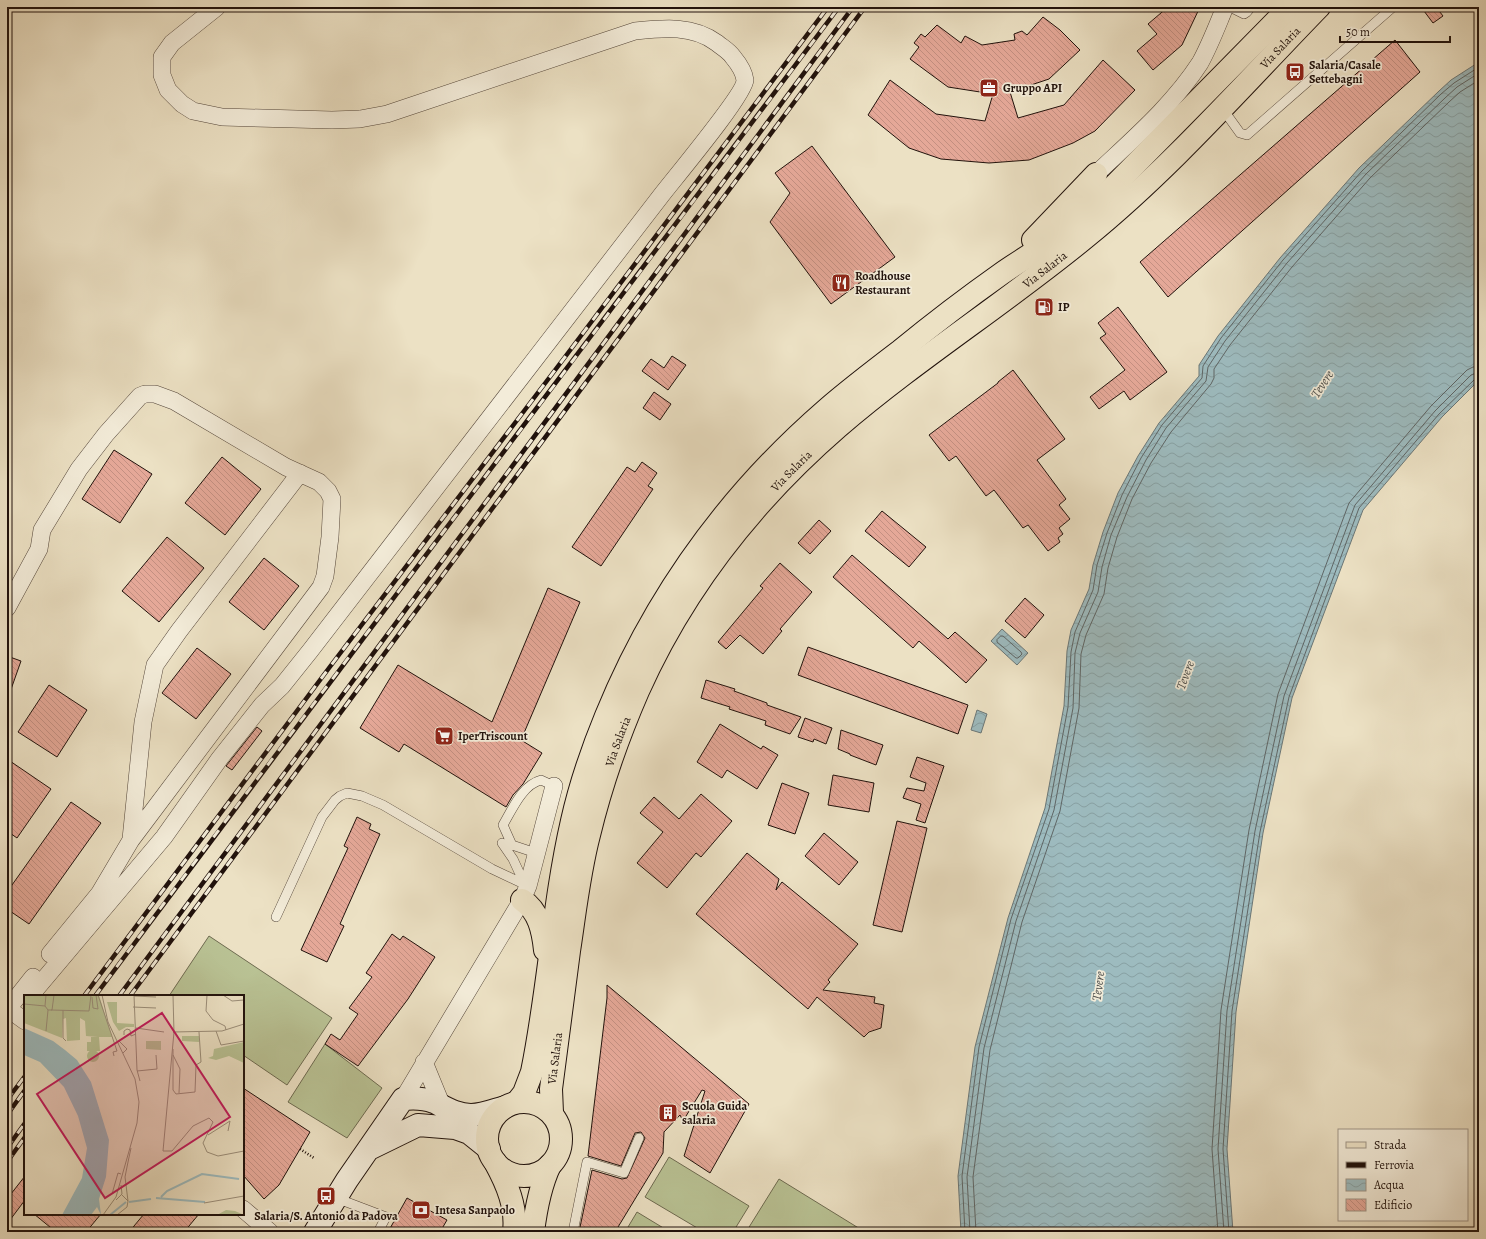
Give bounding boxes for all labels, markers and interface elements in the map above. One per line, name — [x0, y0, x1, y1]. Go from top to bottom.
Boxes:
scale bar — [1340, 18, 1450, 44]
street label: Via Salaria — [1256, 23, 1304, 73]
text: 50 m — [1346, 24, 1370, 40]
place label: Salaria/Casale Settebagni — [1309, 57, 1381, 87]
bus stop icon: Salaria/Casale Settebagni — [1284, 61, 1306, 83]
office icon: Gruppo API — [978, 77, 1000, 99]
place label: Gruppo API — [1003, 80, 1062, 96]
street label: Via Salaria — [1018, 247, 1071, 292]
place label: Roadhouse Restaurant — [855, 268, 911, 298]
restaurant icon: Roadhouse Restaurant — [830, 272, 852, 294]
fuel station icon: IP — [1033, 296, 1055, 318]
place label: IP — [1058, 299, 1069, 315]
water label: Tevere — [1307, 367, 1337, 401]
street label: Via Salaria — [767, 446, 816, 496]
water label: Tevere — [1172, 658, 1198, 692]
street label: Via Salaria — [601, 714, 635, 769]
supermarket icon: IperTriscount — [433, 725, 455, 747]
place label: IperTriscount — [458, 728, 528, 744]
water label: Tevere — [1088, 970, 1109, 1002]
inset map — [24, 995, 244, 1215]
street label: Via Salaria — [544, 1031, 566, 1086]
place label: Scuola Guida salaria — [682, 1098, 747, 1128]
building icon: Scuola Guida salaria — [657, 1102, 679, 1124]
legend — [1338, 1129, 1468, 1221]
text: Strada — [1374, 1137, 1407, 1153]
text: Ferrovia — [1374, 1157, 1415, 1173]
text: Acqua — [1373, 1177, 1404, 1193]
bus stop icon: Salaria/S. Antonio da Padova — [315, 1185, 337, 1207]
text: Edificio — [1374, 1197, 1412, 1213]
bank icon: Intesa Sanpaolo — [410, 1199, 432, 1221]
place label: Intesa Sanpaolo — [435, 1202, 515, 1218]
place label: Salaria/S. Antonio da Padova — [254, 1208, 398, 1224]

